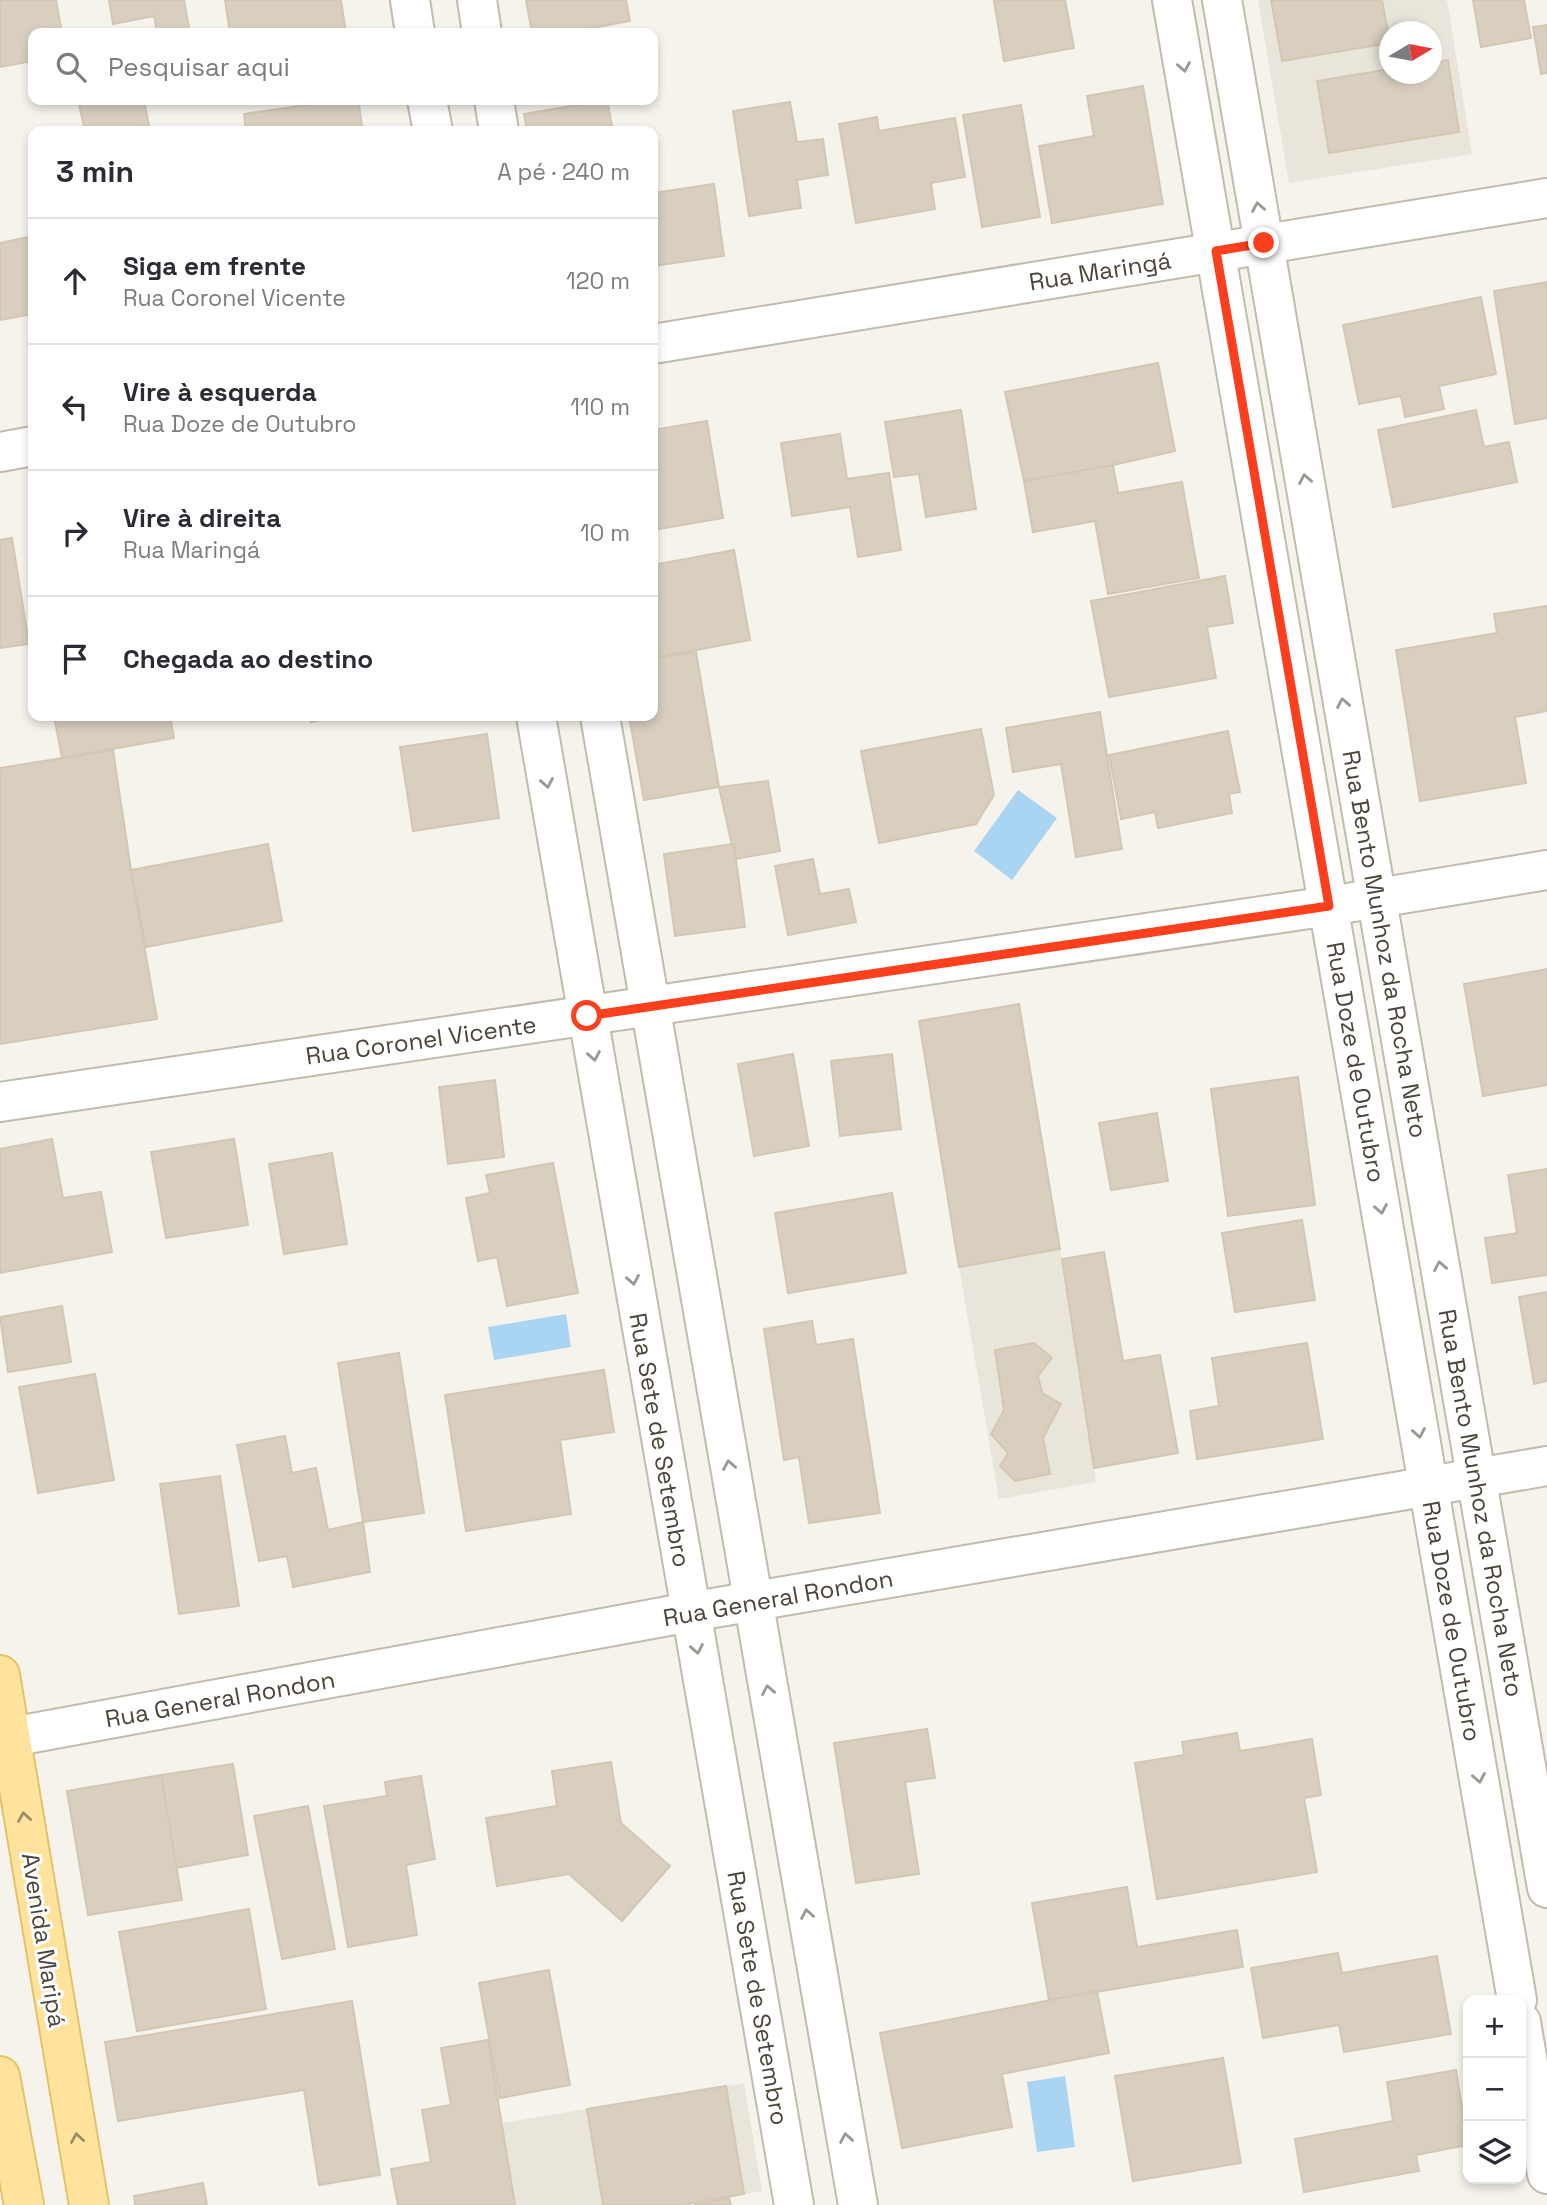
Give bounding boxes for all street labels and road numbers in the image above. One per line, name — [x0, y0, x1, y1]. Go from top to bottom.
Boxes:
street label: Rua Maringá — [1027, 244, 1173, 298]
street label: Rua Bento Munhoz da Rocha Neto — [1336, 748, 1434, 1140]
street label: Rua Doze de Outubro — [1320, 939, 1392, 1185]
street label: Rua Coronel Vicente — [304, 1008, 538, 1072]
street label: Rua Bento Munhoz da Rocha Neto — [1432, 1307, 1530, 1699]
street label: Rua Sete de Setembro — [622, 1310, 698, 1570]
street label: Rua Doze de Outubro — [1416, 1498, 1488, 1744]
street label: Rua General Rondon — [661, 1563, 895, 1633]
street label: Rua General Rondon — [103, 1664, 337, 1734]
street label: Avenida Maripá — [15, 1851, 73, 2030]
street label: Rua Sete de Setembro — [720, 1868, 796, 2128]

